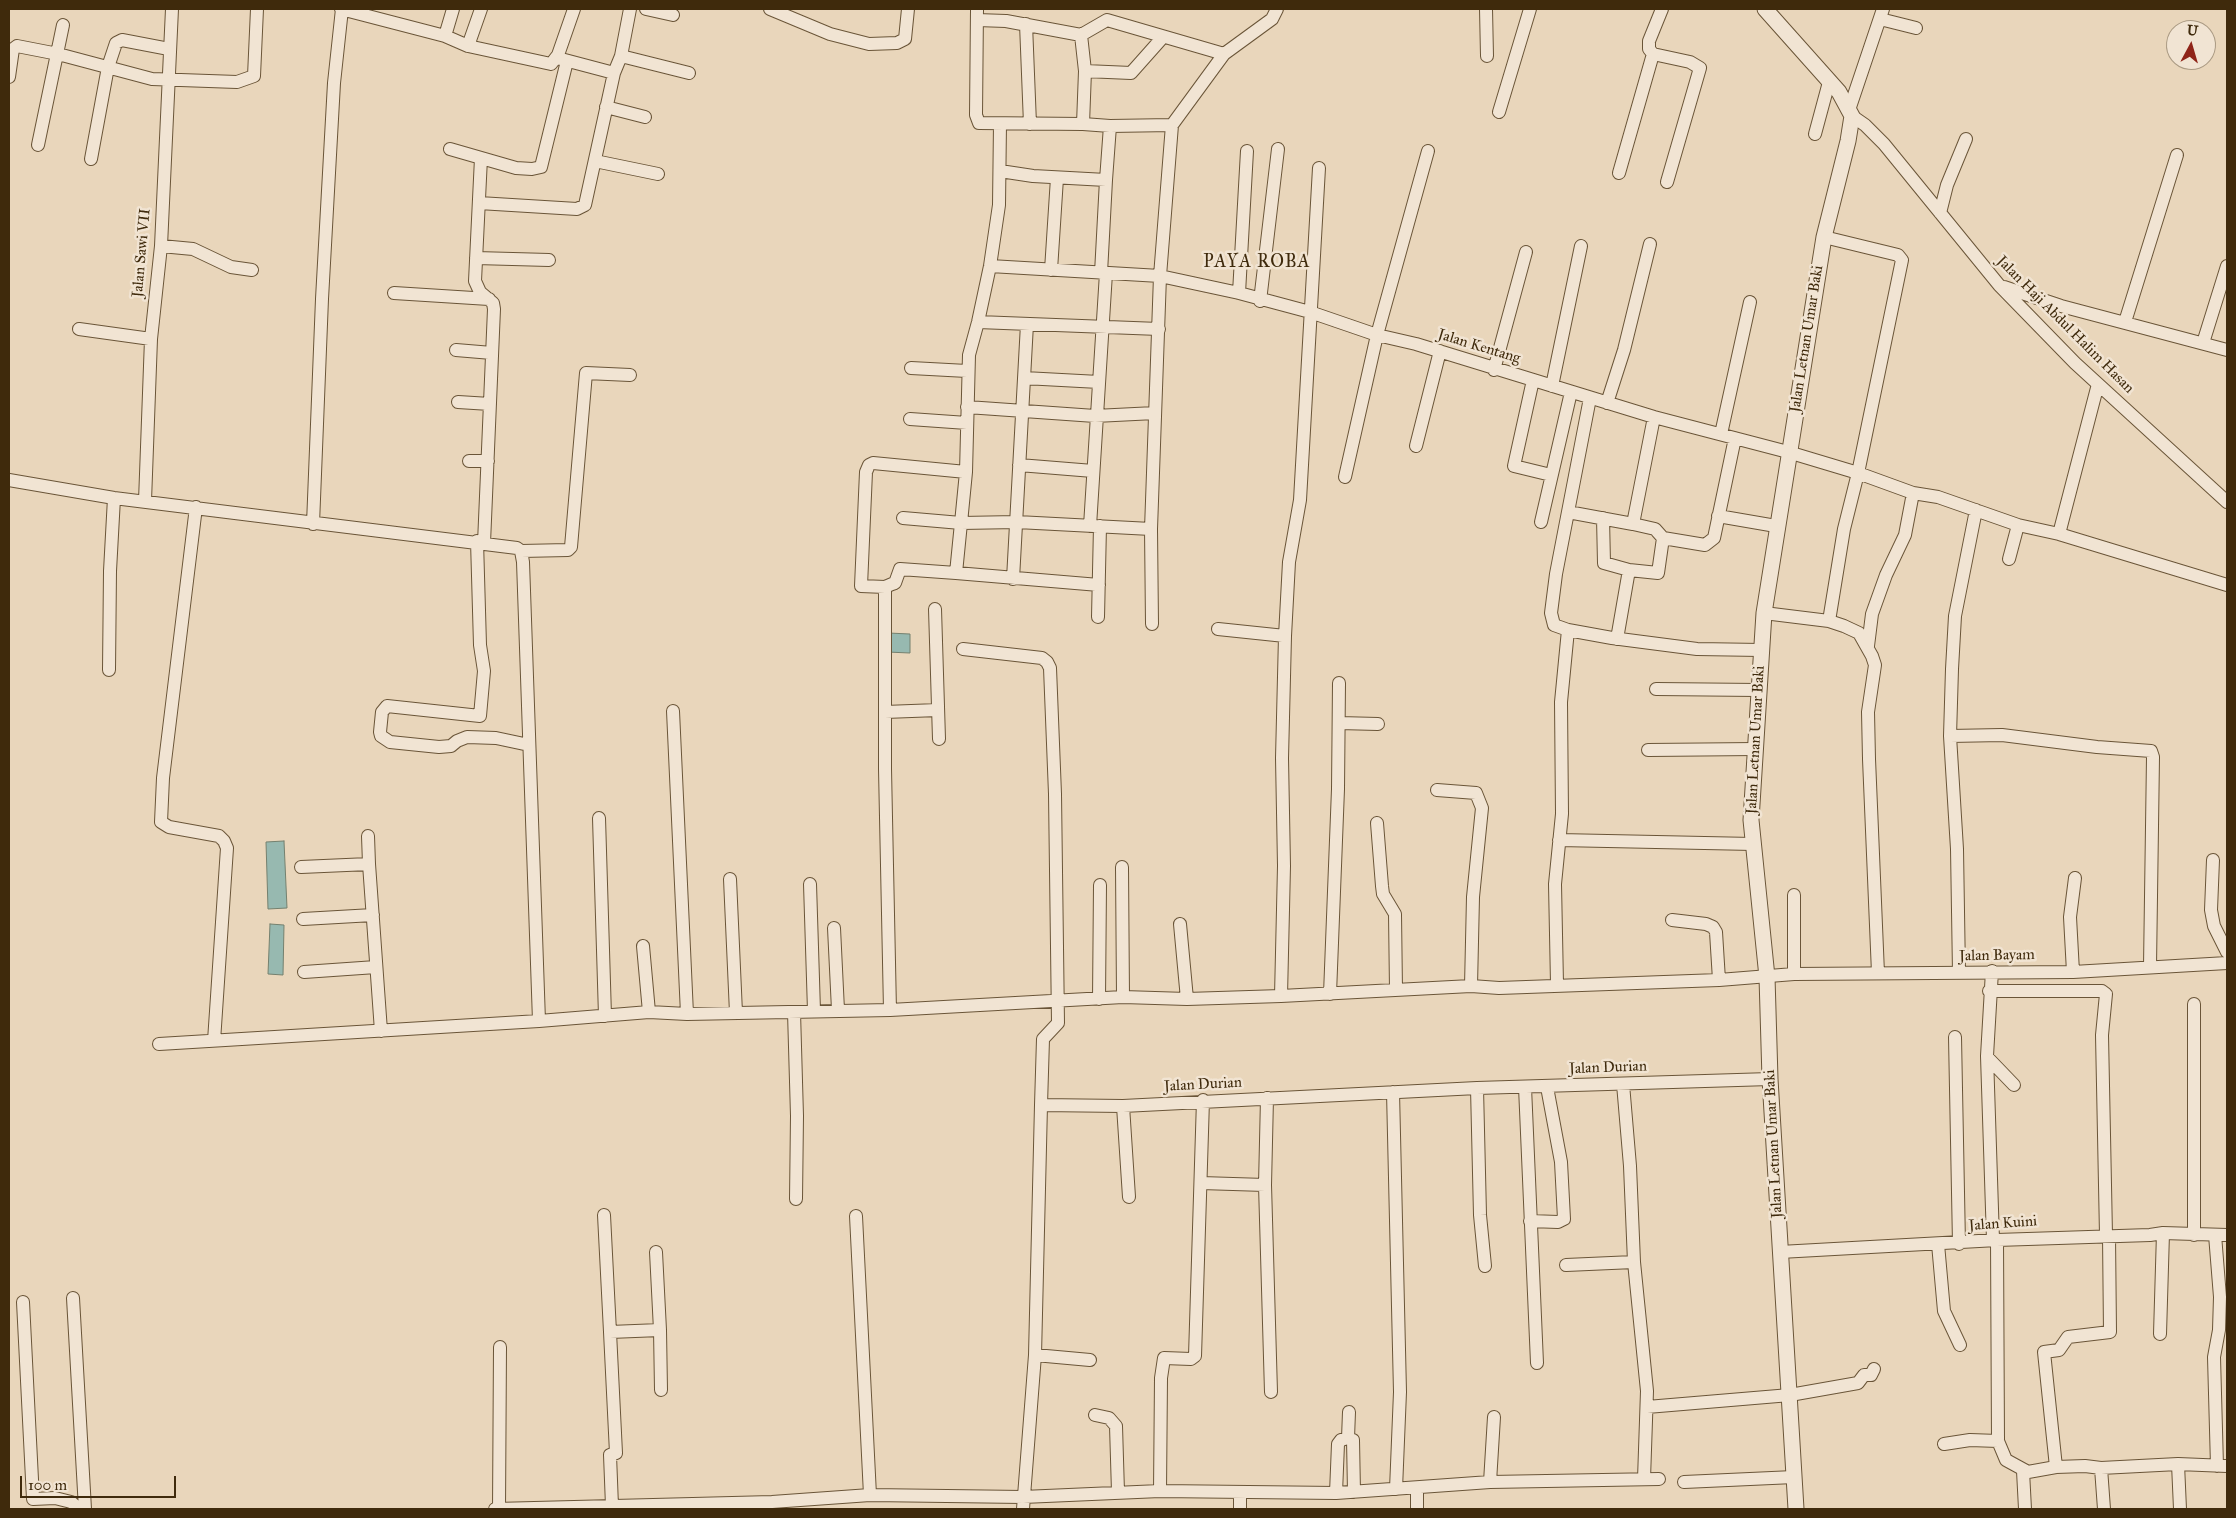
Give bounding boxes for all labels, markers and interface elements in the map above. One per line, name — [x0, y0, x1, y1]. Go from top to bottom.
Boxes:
north arrow — [2166, 20, 2216, 70]
text: U — [2186, 22, 2199, 40]
street label: Jalan Sawi VII — [129, 208, 155, 298]
district label: PAYA ROBA — [1202, 252, 1312, 274]
street label: Jalan Haji Abdul Halim Hasan — [1993, 253, 2137, 397]
street label: Jalan Letnan Umar Baki — [1786, 264, 1828, 414]
street label: Jalan Kentang — [1436, 326, 1522, 368]
street label: Jalan Letnan Umar Baki — [1743, 665, 1769, 815]
street label: Jalan Bayam — [1959, 946, 2035, 966]
street label: Jalan Durian — [1569, 1058, 1647, 1078]
street label: Jalan Letnan Umar Baki — [1761, 1069, 1787, 1219]
street label: Jalan Durian — [1164, 1074, 1242, 1096]
street label: Jalan Kuini — [1968, 1213, 2038, 1235]
scale bar — [22, 1466, 179, 1498]
text: 100 m — [28, 1476, 67, 1494]

